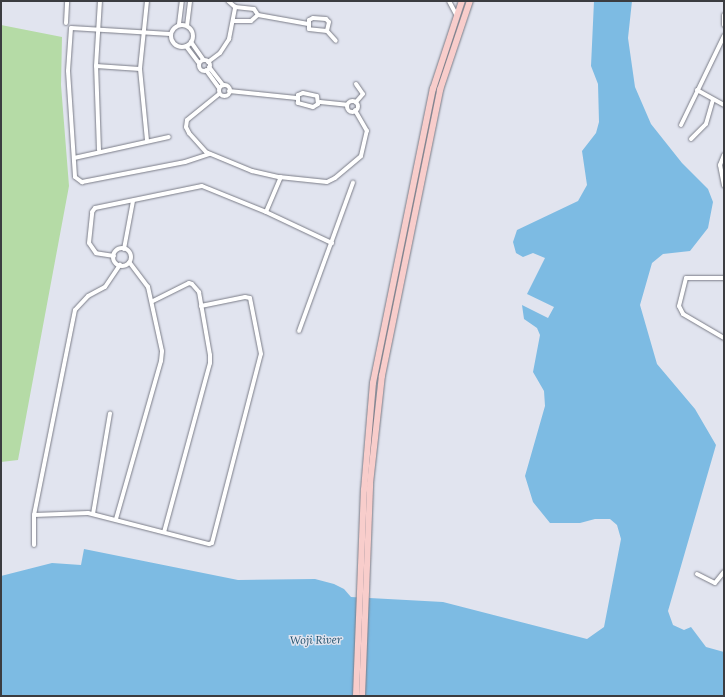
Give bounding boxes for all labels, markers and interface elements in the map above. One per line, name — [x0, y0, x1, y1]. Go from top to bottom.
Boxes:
water label: Woji River — [290, 633, 342, 647]

